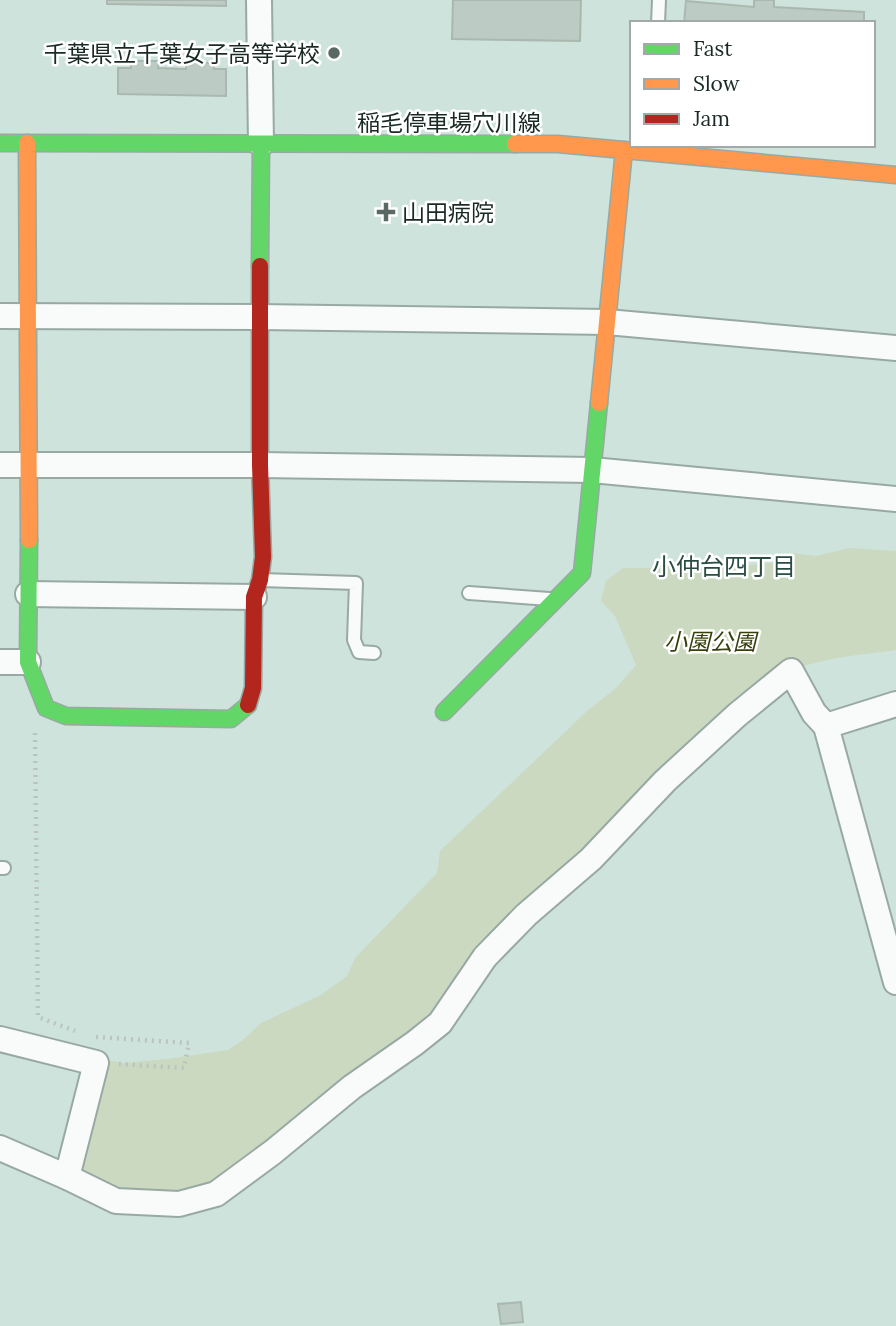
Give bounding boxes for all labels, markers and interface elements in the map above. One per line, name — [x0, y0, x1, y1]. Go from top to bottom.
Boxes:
legend — [630, 21, 875, 147]
text: Fast — [693, 35, 733, 62]
place label: 千葉県立千葉女子高等学校 — [44, 39, 320, 68]
marker: 千葉県立千葉女子高等学校 — [326, 45, 342, 61]
text: Slow — [693, 70, 740, 97]
text: Jam — [692, 105, 730, 132]
street label: 稲毛停車場穴川線 — [357, 108, 541, 137]
place label: 山田病院 — [402, 198, 494, 227]
marker: 山田病院 — [376, 202, 396, 222]
district label: 小仲台四丁目 — [652, 551, 796, 582]
park label: 小園公園 — [664, 627, 759, 656]

